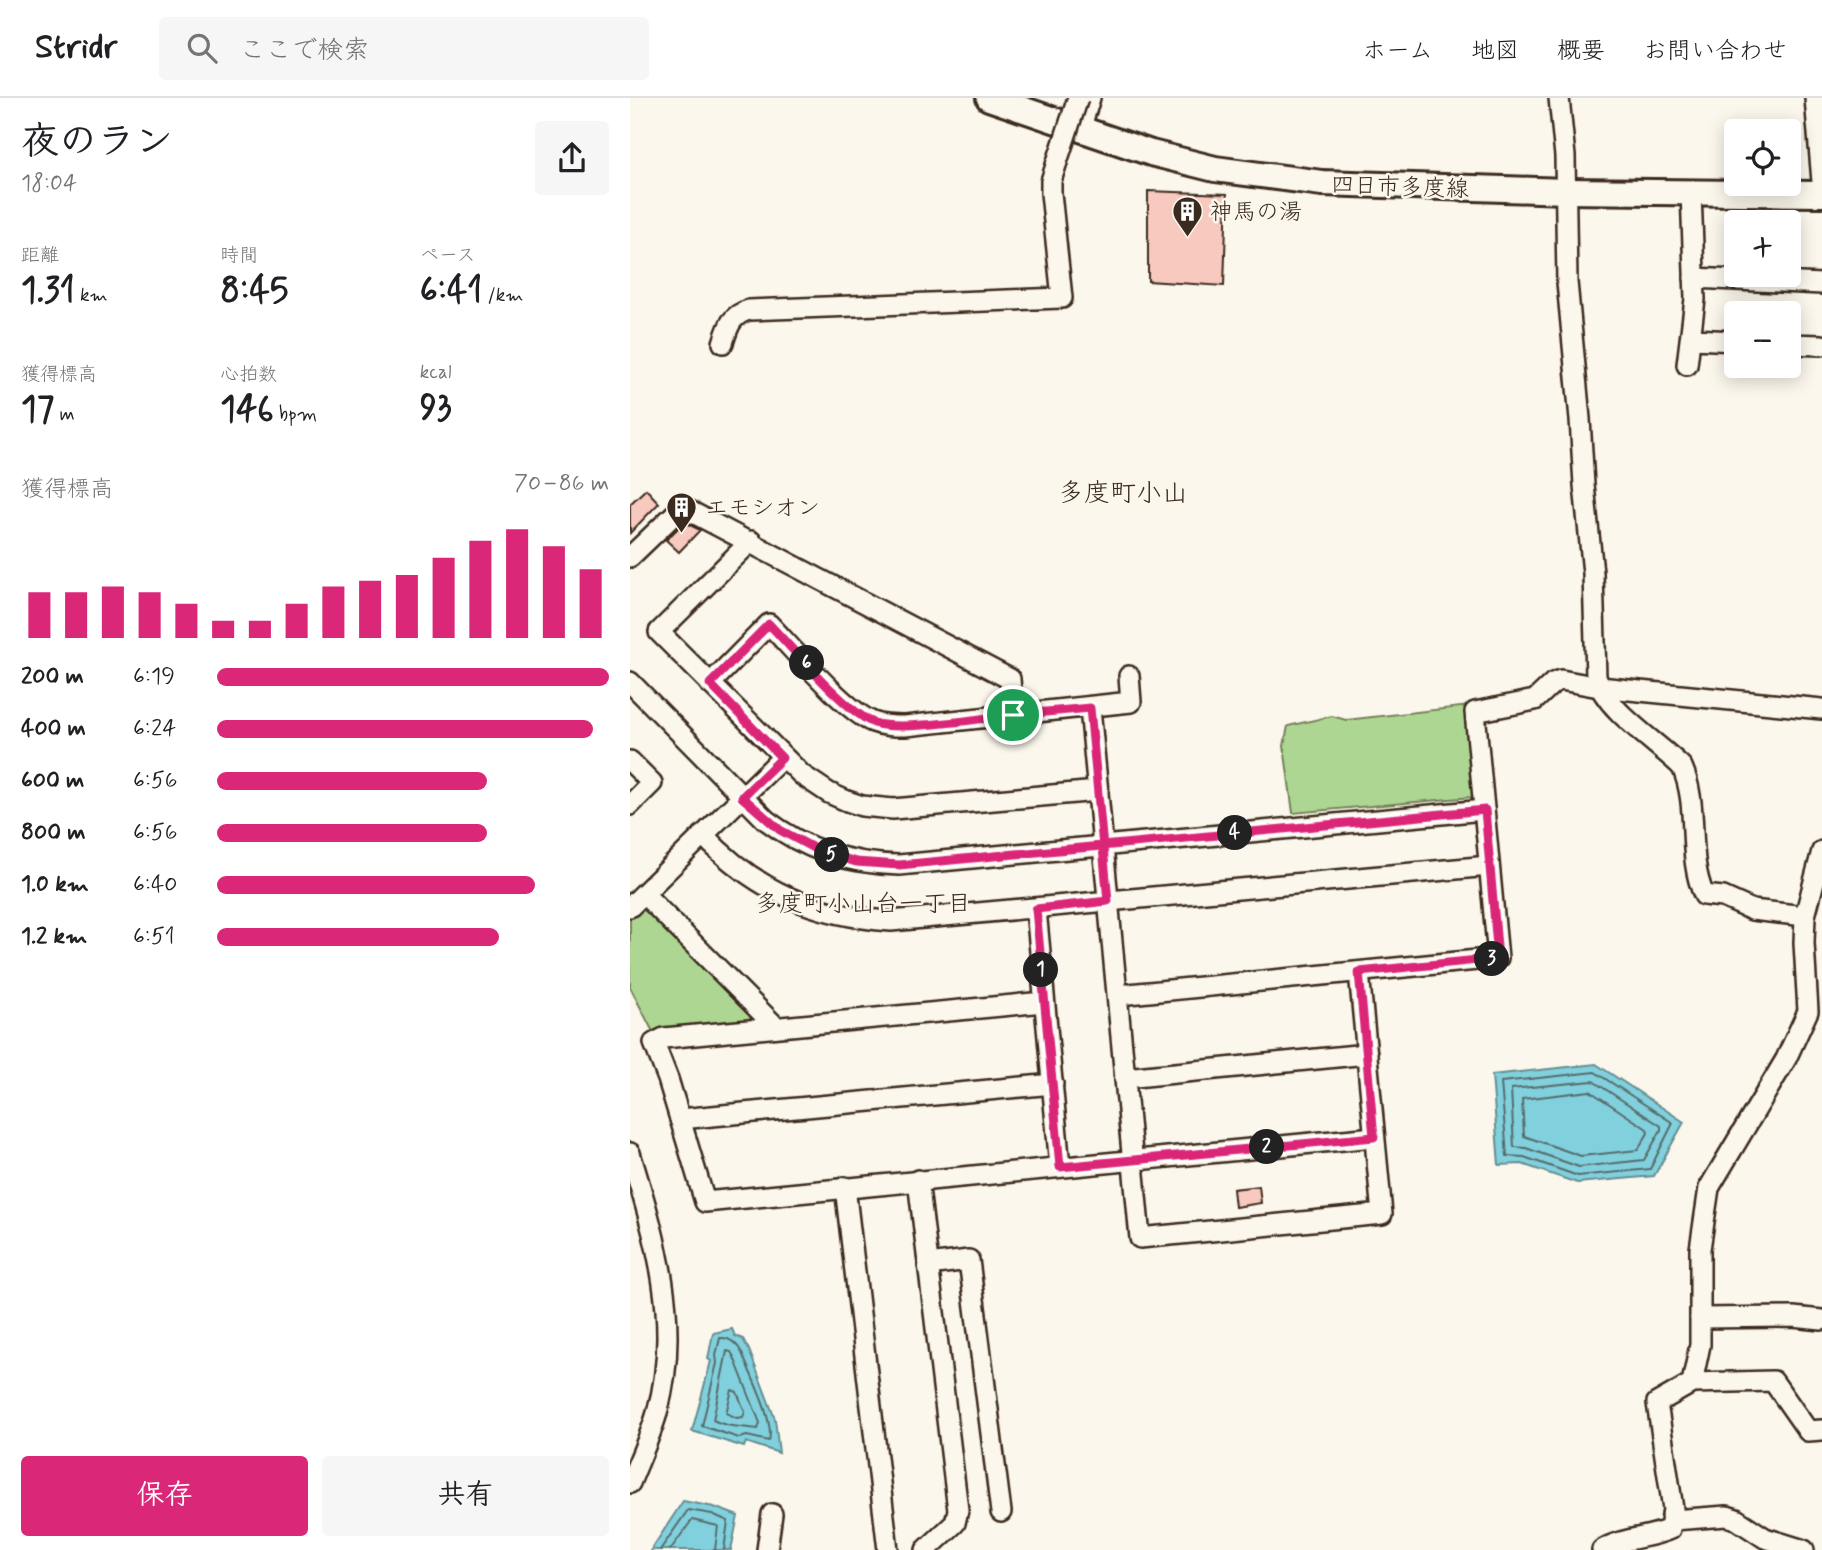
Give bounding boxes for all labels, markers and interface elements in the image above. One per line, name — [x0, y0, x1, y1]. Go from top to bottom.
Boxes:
search box — [159, 17, 649, 80]
text: Stridr — [35, 26, 117, 70]
icon: search — [183, 29, 221, 67]
text: ここで検索 — [239, 34, 369, 68]
text: ホーム — [1362, 36, 1433, 67]
text: 地図 — [1471, 36, 1519, 67]
text: 概要 — [1557, 36, 1605, 67]
text: お問い合わせ — [1643, 36, 1787, 67]
text: 夜のラン — [21, 118, 173, 167]
map controls — [1724, 119, 1801, 378]
button: locate — [1724, 119, 1801, 196]
button: share — [535, 121, 609, 195]
text: 18:04 — [21, 169, 77, 199]
street label: 四日市多度線 — [1330, 171, 1469, 205]
building icon: 神馬の湯 — [1170, 194, 1204, 238]
place label: 神馬の湯 — [1210, 198, 1302, 228]
button: + — [1724, 210, 1801, 287]
text: 距離 — [21, 243, 59, 268]
text: 時間 — [220, 243, 258, 268]
text: ペース — [420, 243, 476, 268]
text: 1.31 — [21, 268, 75, 314]
text: 8:45 — [220, 268, 288, 314]
text: 6:41 — [420, 268, 482, 314]
text: km — [75, 283, 108, 308]
text: /km — [482, 283, 523, 308]
button: − — [1724, 301, 1801, 378]
text: kcal — [420, 360, 452, 385]
text: 獲得標高 — [21, 362, 97, 387]
text: 心拍数 — [220, 362, 277, 387]
text: 93 — [420, 385, 452, 431]
text: 17 — [21, 387, 54, 433]
text: 146 — [220, 387, 274, 433]
text: m — [54, 402, 75, 427]
text: bpm — [274, 402, 317, 427]
text: 70–86 m — [514, 469, 609, 499]
text: 獲得標高 — [21, 475, 113, 505]
district label: 多度町小山 — [1058, 477, 1188, 511]
building icon: エモシオン — [665, 490, 699, 534]
place label: エモシオン — [705, 494, 820, 524]
pin: 6 — [790, 646, 824, 680]
text: 6 — [802, 650, 811, 675]
text: 200 m — [21, 662, 84, 692]
text: 6:19 — [133, 662, 175, 692]
pin — [983, 685, 1043, 745]
icon: arrive — [994, 696, 1032, 734]
text: 400 m — [21, 714, 86, 744]
text: 6:24 — [133, 714, 176, 744]
text: 600 m — [21, 766, 84, 796]
text: 6:56 — [133, 766, 177, 796]
pin: 4 — [1218, 816, 1252, 850]
text: 800 m — [21, 818, 85, 848]
text: 6:56 — [133, 818, 177, 848]
text: 4 — [1229, 820, 1240, 845]
pin: 5 — [814, 838, 850, 872]
text: 5 — [826, 842, 837, 867]
text: 1.0 km — [21, 870, 89, 900]
text: 6:40 — [133, 870, 177, 900]
district label: 多度町小山台一丁目 — [755, 889, 971, 920]
text: 1.2 km — [21, 922, 87, 952]
text: 6:51 — [133, 922, 175, 952]
pin: 3 — [1474, 942, 1510, 976]
text: 3 — [1487, 946, 1496, 971]
pin: 1 — [1024, 952, 1058, 988]
text: 1 — [1036, 957, 1045, 982]
pin: 2 — [1250, 1130, 1284, 1164]
text: 2 — [1262, 1134, 1271, 1159]
button: 保存 — [21, 1456, 308, 1536]
button: 共有 — [322, 1456, 609, 1536]

